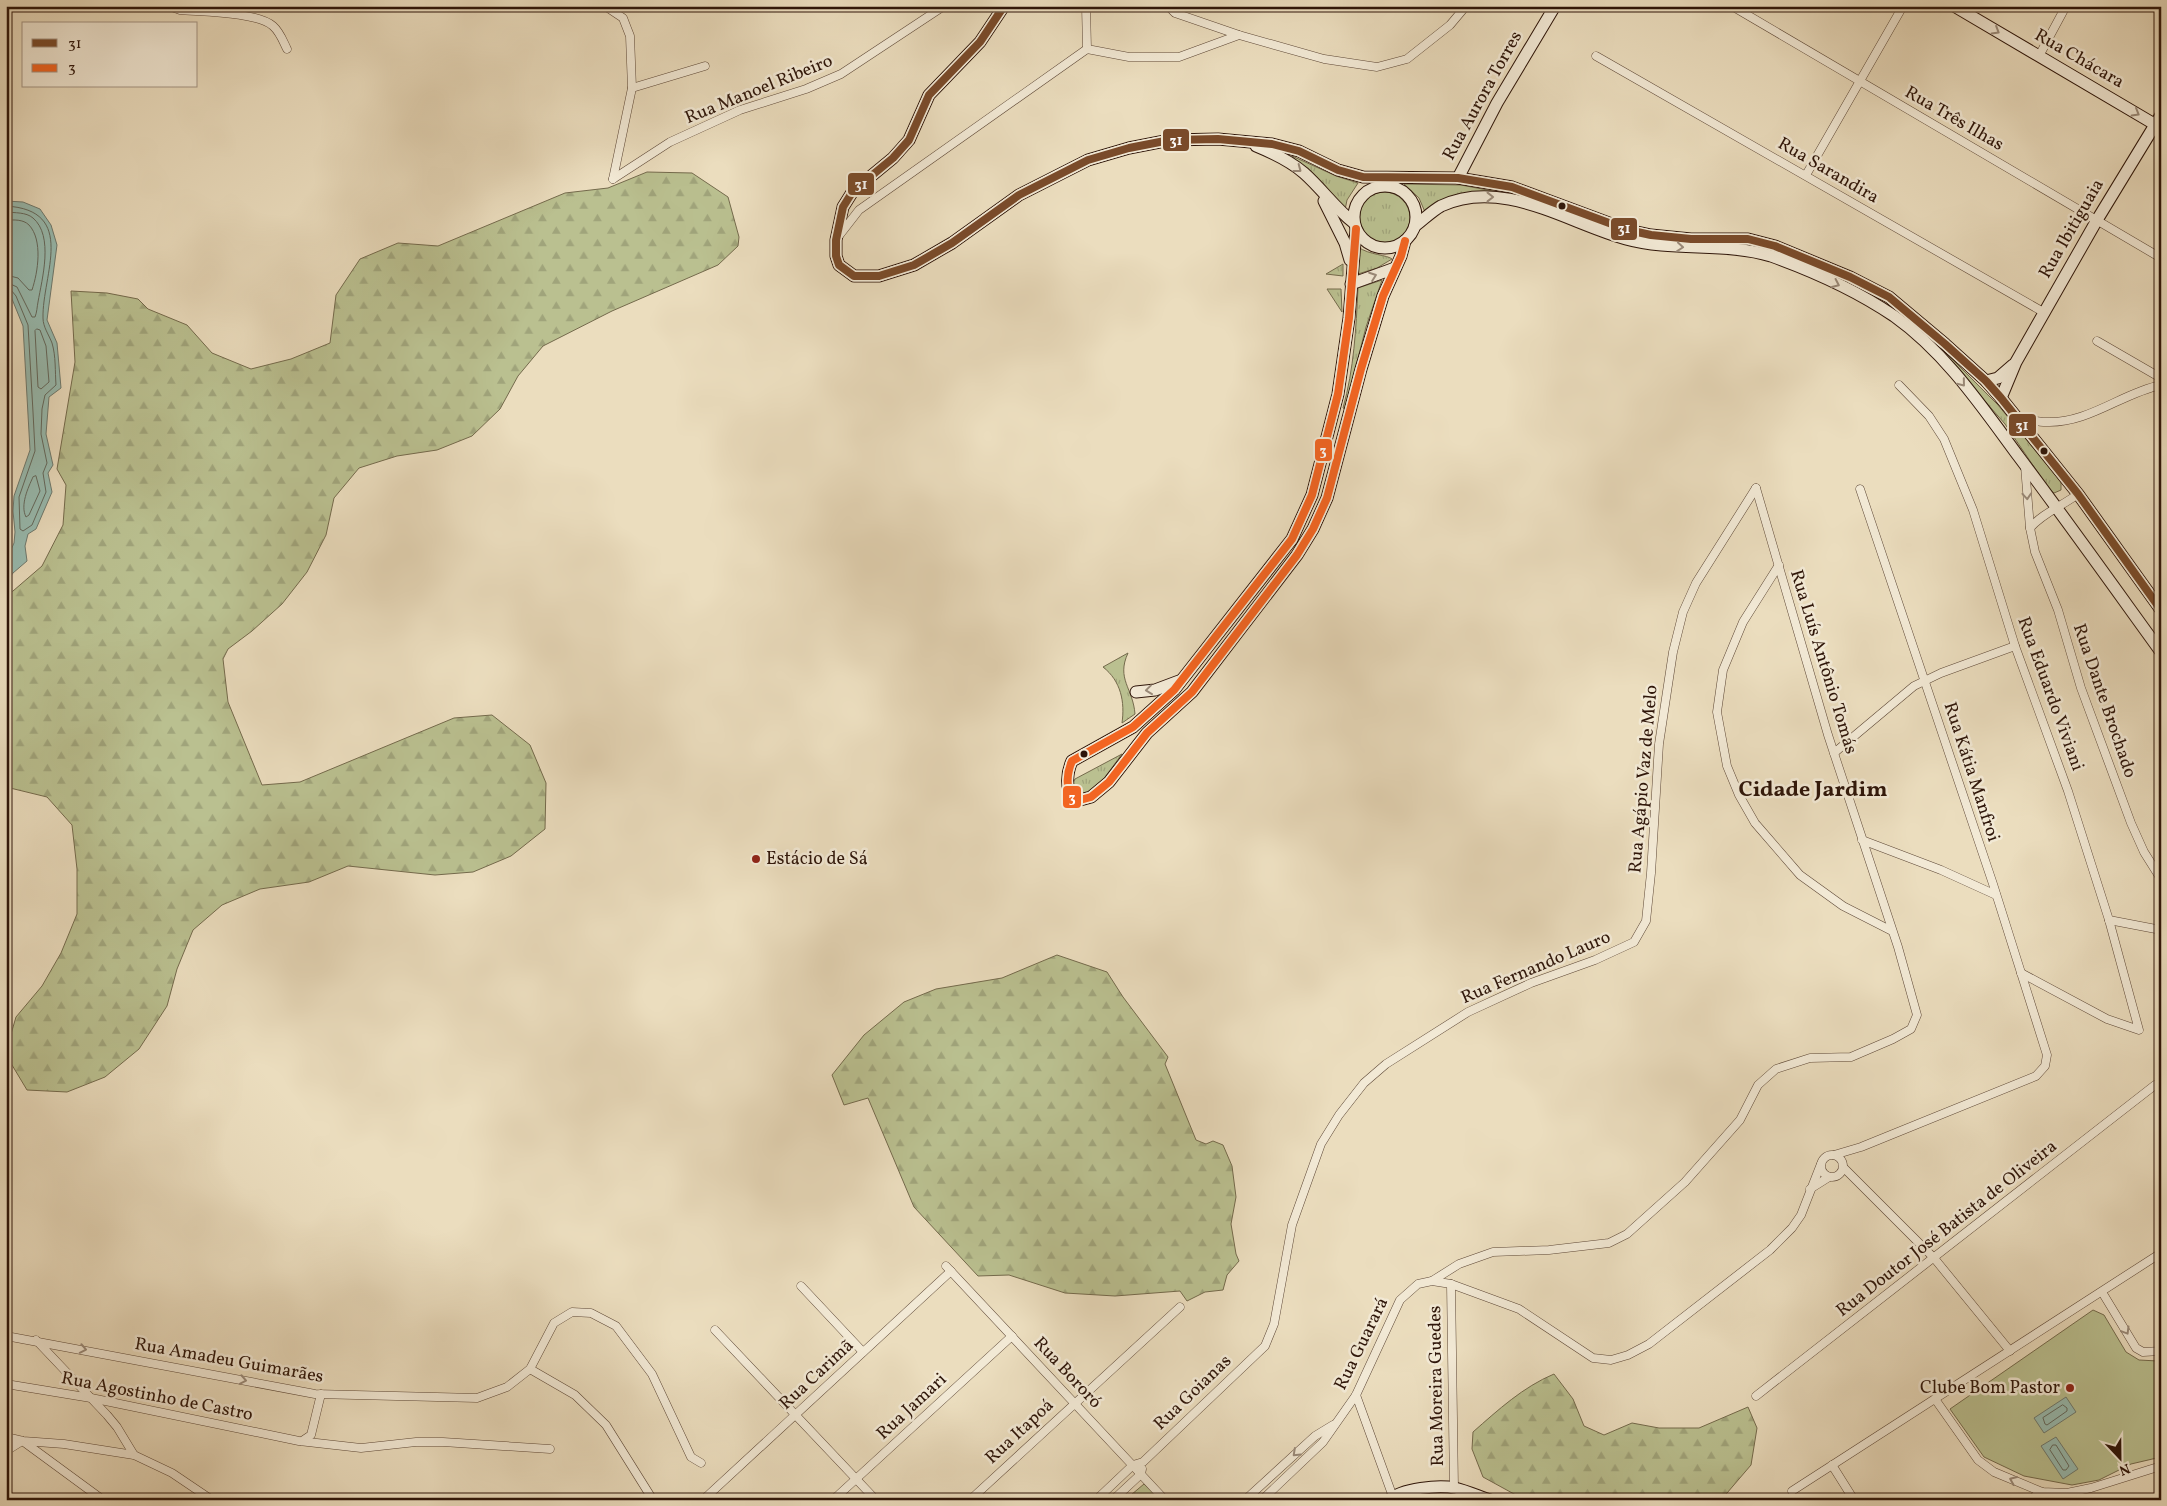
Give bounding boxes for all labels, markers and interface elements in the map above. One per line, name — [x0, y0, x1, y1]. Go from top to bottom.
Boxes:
legend — [22, 22, 198, 88]
street label: Rua Chácara — [2029, 23, 2129, 95]
one-way arrow — [1991, 25, 2000, 35]
street label: Rua Aurora Torres — [1437, 27, 1529, 165]
text: 31 — [68, 34, 82, 55]
street label: Rua Manoel Ribeiro — [681, 49, 837, 131]
text: 3 — [68, 58, 76, 79]
street label: Rua Três Ilhas — [1900, 80, 2008, 158]
one-way arrow — [2131, 107, 2140, 117]
line badge: 31 — [1162, 128, 1190, 152]
text: 31 — [1170, 132, 1182, 151]
street label: Rua Sarandira — [1773, 132, 1883, 210]
one-way arrow — [1292, 164, 1301, 172]
line badge: 31 — [847, 172, 875, 196]
street label: Rua Ibitiguaia — [2033, 175, 2111, 283]
text: 31 — [855, 176, 867, 195]
one-way arrow — [1486, 192, 1494, 202]
unlabelled marker — [1557, 201, 1567, 211]
line badge: 31 — [1610, 217, 1638, 241]
text: 31 — [1618, 220, 1630, 239]
one-way arrow — [1676, 242, 1684, 253]
one-way arrow — [1368, 272, 1377, 282]
one-way arrow — [1831, 278, 1840, 288]
one-way arrow — [1957, 377, 1965, 386]
line badge: 31 — [2008, 413, 2037, 437]
text: 31 — [2016, 417, 2028, 436]
line badge: 3 — [1314, 438, 1333, 462]
text: 3 — [1319, 442, 1327, 461]
unlabelled marker — [2039, 446, 2049, 456]
one-way arrow — [2022, 492, 2033, 500]
street label: Rua Luís Antônio Tomás — [1783, 567, 1863, 757]
street label: Rua Eduardo Viviani — [2010, 613, 2090, 775]
street label: Rua Dante Brochado — [2066, 621, 2142, 781]
one-way arrow — [1145, 684, 1153, 695]
street label: Rua Agápio Vaz de Melo — [1623, 684, 1665, 874]
street label: Rua Kátia Manfroi — [1937, 699, 2005, 845]
unlabelled marker — [1079, 749, 1089, 759]
district label: Cidade Jardim — [1739, 775, 1887, 806]
line badge: 3 — [1062, 785, 1082, 809]
text: 3 — [1068, 789, 1076, 808]
place label: Estácio de Sá — [766, 847, 868, 872]
marker: Estácio de Sá — [750, 853, 762, 865]
street label: Rua Fernando Lauro — [1457, 925, 1615, 1011]
street label: Rua Doutor José Batista de Oliveira — [1831, 1135, 2063, 1323]
street label: Rua Guarará — [1329, 1293, 1395, 1395]
street label: Rua Moreira Guedes — [1423, 1305, 1451, 1467]
one-way arrow — [2119, 1326, 2129, 1335]
street label: Rua Amadeu Guimarães — [133, 1332, 325, 1390]
street label: Rua Bororó — [1027, 1332, 1107, 1414]
street label: Rua Carimã — [774, 1334, 860, 1416]
one-way arrow — [79, 1343, 88, 1354]
street label: Rua Goianas — [1149, 1349, 1237, 1437]
street label: Rua Agostinho de Castro — [59, 1366, 255, 1428]
street label: Rua Jamari — [871, 1368, 953, 1446]
one-way arrow — [239, 1374, 247, 1384]
place label: Clube Bom Pastor — [1920, 1376, 2060, 1401]
marker: Clube Bom Pastor — [2064, 1382, 2076, 1394]
street label: Rua Itapoá — [980, 1394, 1060, 1470]
north arrow — [2094, 1434, 2144, 1484]
one-way arrow — [1293, 1447, 1302, 1456]
text: N — [2116, 1458, 2133, 1479]
one-way arrow — [2009, 1476, 2018, 1487]

